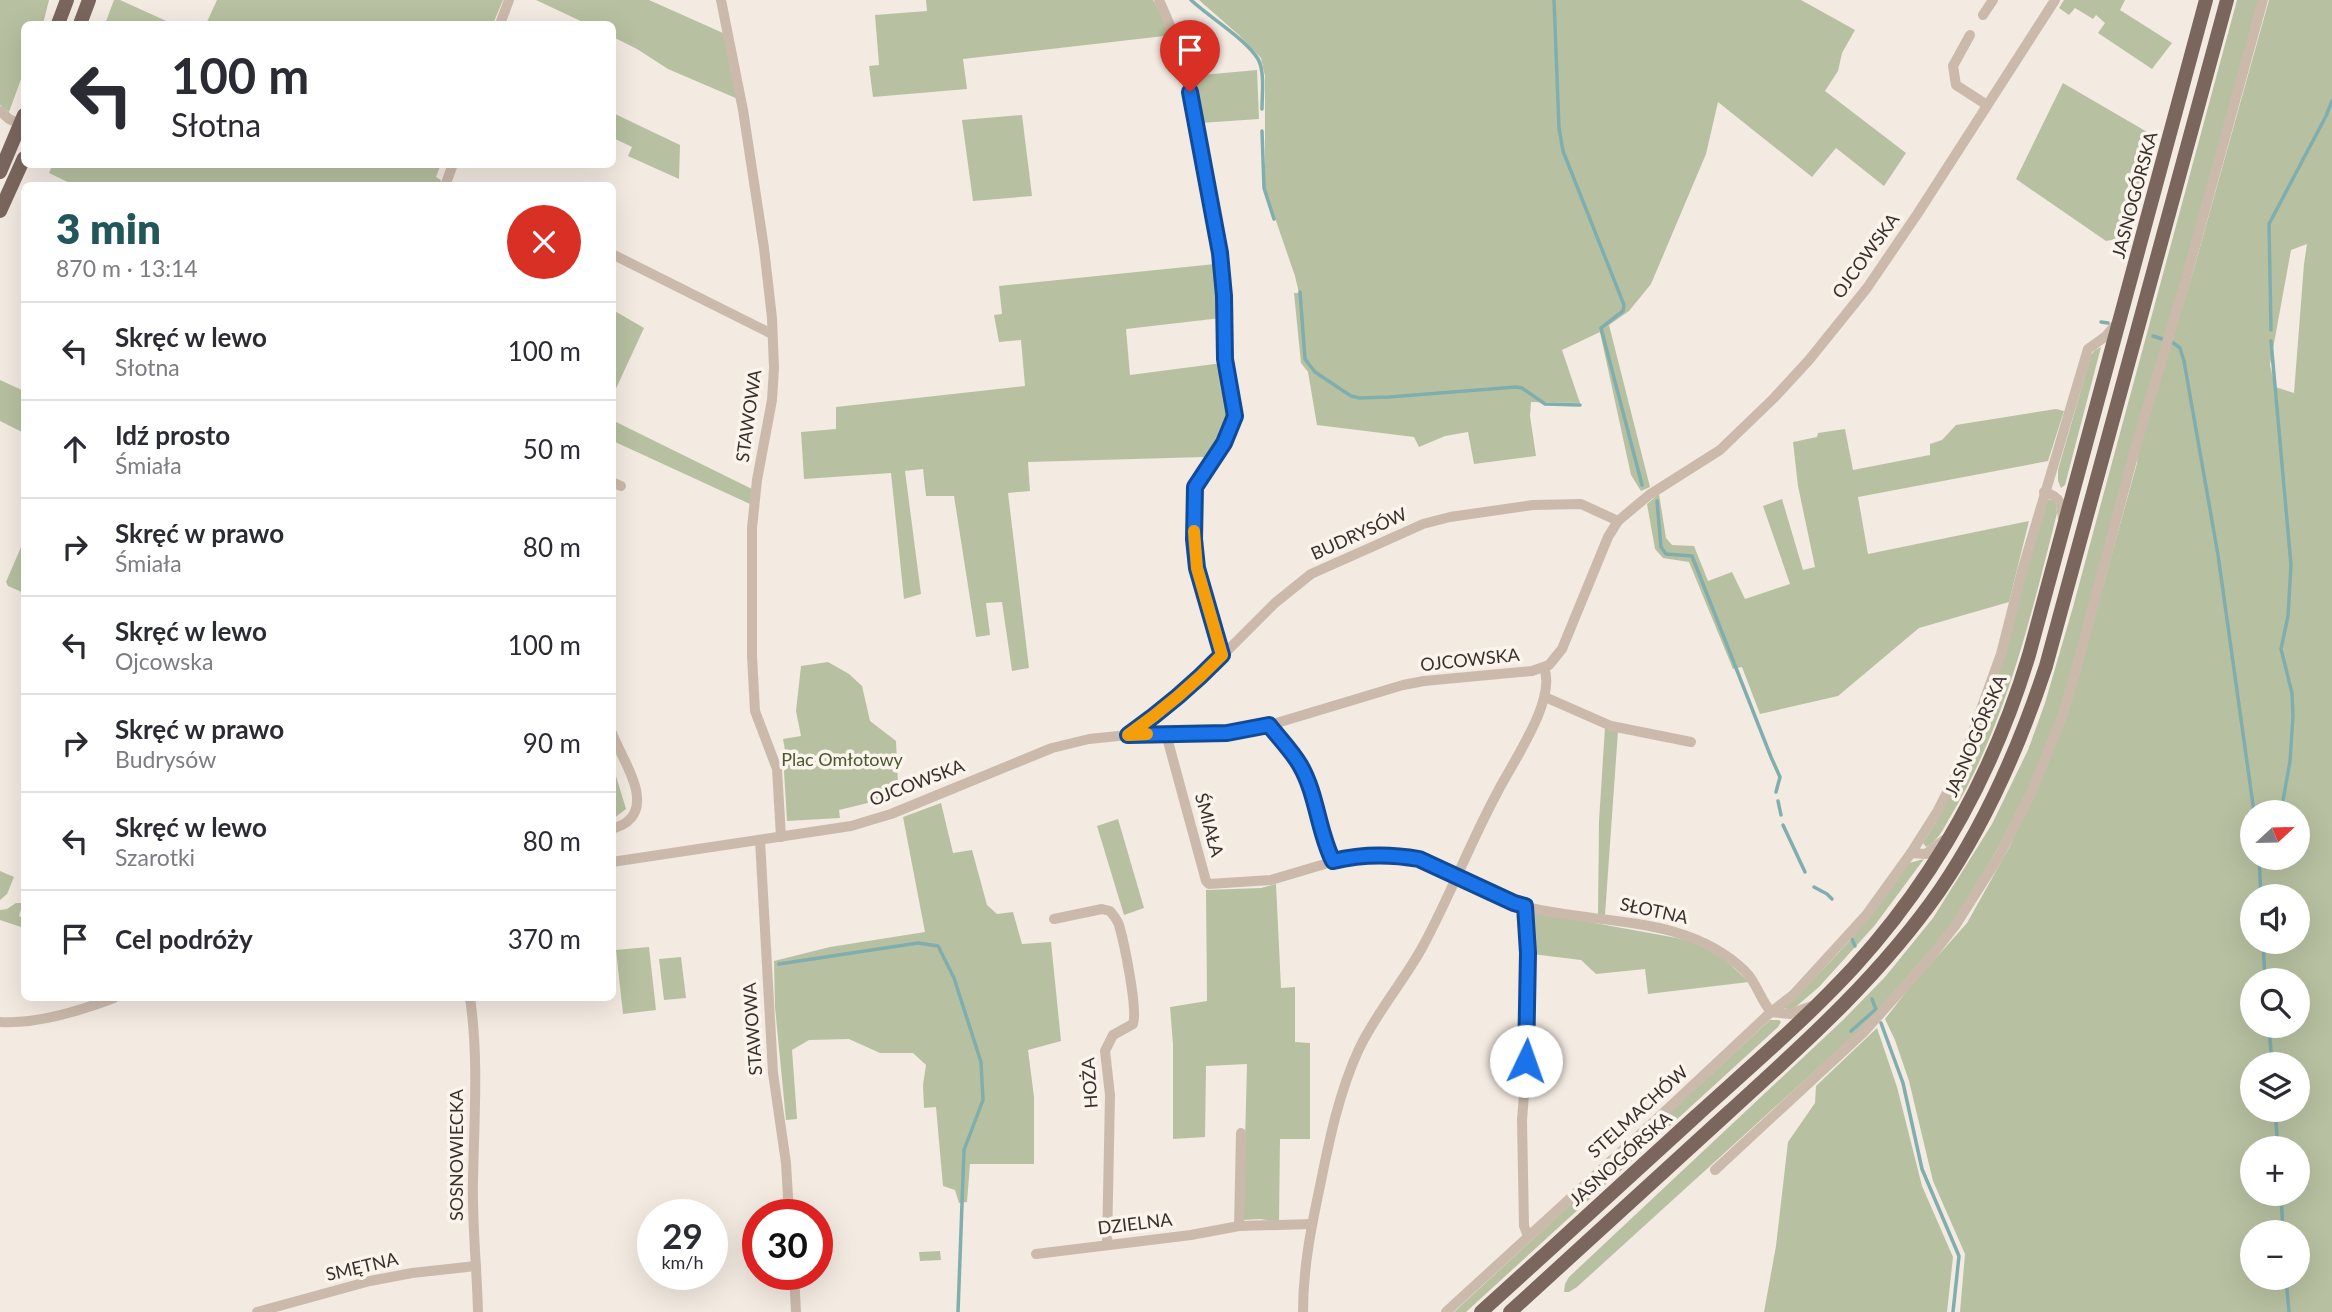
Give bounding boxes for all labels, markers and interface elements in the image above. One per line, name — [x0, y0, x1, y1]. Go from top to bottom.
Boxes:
pin — [1160, 20, 1220, 92]
icon: arrive — [1171, 31, 1209, 69]
text: 100 m — [171, 46, 309, 104]
icon: left — [56, 49, 147, 140]
text: Słotna — [171, 105, 261, 144]
street label: JASNOGÓRSKA — [2107, 128, 2162, 260]
text: 3 min — [56, 203, 161, 253]
button: close — [507, 205, 581, 279]
street label: OJCOWSKA — [1827, 208, 1904, 302]
text: 870 m · 13:14 — [56, 254, 198, 282]
text: Skręć w lewo — [115, 321, 267, 353]
icon: left — [56, 332, 94, 370]
text: 100 m — [508, 335, 581, 367]
text: Słotna — [115, 353, 180, 381]
street label: STAWOWA — [731, 367, 766, 464]
text: Idź prosto — [115, 419, 230, 451]
icon: ahead — [56, 430, 94, 468]
text: 50 m — [523, 433, 581, 465]
text: Śmiała — [115, 451, 182, 479]
street label: BUDRYSÓW — [1307, 502, 1410, 564]
text: Skręć w prawo — [115, 517, 284, 549]
icon: right — [56, 528, 94, 566]
text: 80 m — [523, 531, 581, 563]
text: Śmiała — [115, 549, 182, 577]
text: Skręć w lewo — [115, 615, 267, 647]
icon: left — [56, 626, 94, 664]
text: 100 m — [508, 629, 581, 661]
street label: OJCOWSKA — [1419, 643, 1521, 675]
text: Ojcowska — [115, 647, 213, 675]
street label: JASNOGÓRSKA — [1940, 671, 2011, 800]
text: Skręć w prawo — [115, 713, 284, 745]
icon: right — [56, 724, 94, 762]
text: 90 m — [523, 727, 581, 759]
text: Budrysów — [115, 745, 216, 773]
park label: Plac Omłotowy — [781, 748, 904, 770]
street label: OJCOWSKA — [866, 754, 968, 810]
street label: ŚMIAŁA — [1191, 790, 1229, 860]
north arrow — [2240, 800, 2310, 870]
map controls — [2240, 800, 2310, 1290]
text: Skręć w lewo — [115, 811, 267, 843]
icon: left — [56, 822, 94, 860]
text: 80 m — [523, 825, 581, 857]
text: Szarotki — [115, 843, 195, 871]
button: sound — [2240, 884, 2310, 954]
street label: SŁOTNA — [1618, 892, 1691, 928]
icon: arrive — [56, 920, 94, 958]
text: Cel podróży — [115, 923, 253, 955]
text: 370 m — [508, 923, 581, 955]
button: search — [2240, 968, 2310, 1038]
street label: STAWOWA — [738, 981, 766, 1076]
position arrow — [1489, 1024, 1563, 1098]
button: layers — [2240, 1052, 2310, 1122]
street label: HOŻA — [1076, 1056, 1102, 1109]
street label: STELMACHÓW — [1583, 1060, 1692, 1162]
street label: SOSNOWIECKA — [445, 1088, 467, 1221]
street label: JASNOGÓRSKA — [1565, 1106, 1677, 1210]
button: + — [2240, 1136, 2310, 1206]
speed limit sign: 30 — [742, 1199, 833, 1290]
street label: DZIELNA — [1096, 1207, 1174, 1238]
text: 29 — [662, 1214, 703, 1256]
button: − — [2240, 1220, 2310, 1290]
street label: SMĘTNA — [324, 1247, 401, 1285]
text: km/h — [661, 1251, 704, 1273]

